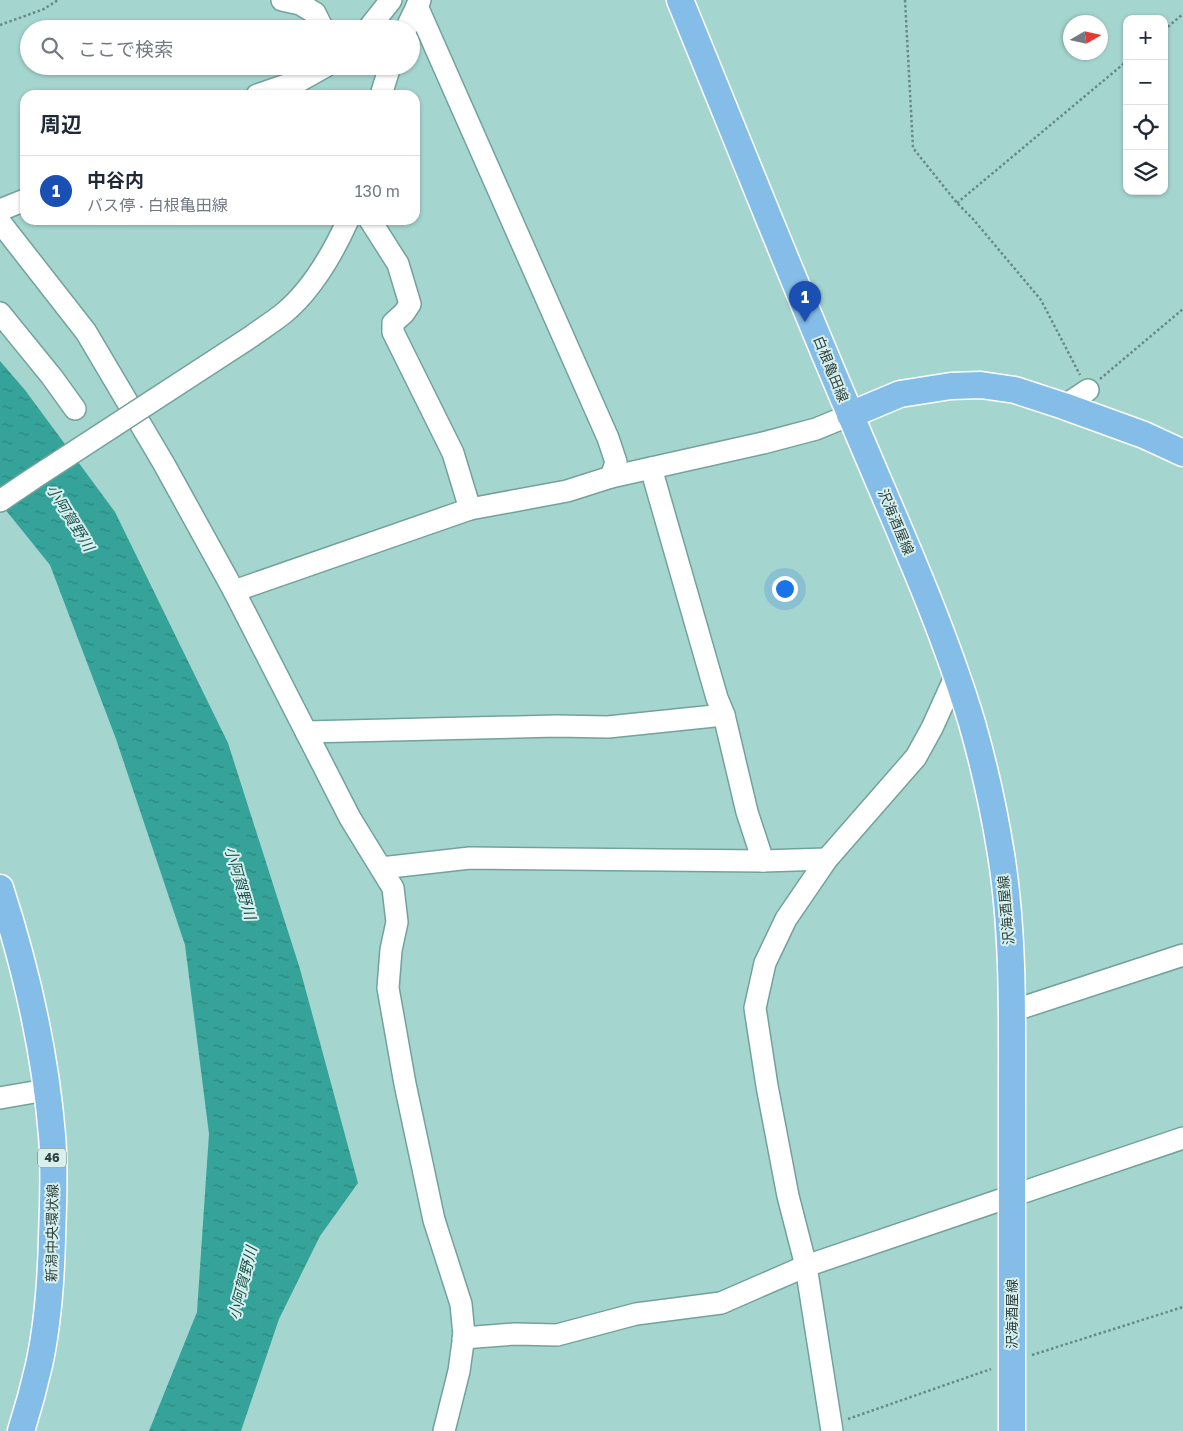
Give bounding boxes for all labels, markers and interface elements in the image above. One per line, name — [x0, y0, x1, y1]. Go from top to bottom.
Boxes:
north arrow — [1063, 15, 1108, 60]
map controls — [1123, 15, 1168, 195]
button: + — [1123, 15, 1168, 60]
search box — [20, 20, 420, 75]
icon: search — [38, 34, 66, 62]
text: ここで検索 — [78, 37, 173, 60]
button: − — [1123, 60, 1168, 105]
button: locate — [1123, 105, 1168, 150]
text: 周辺 — [40, 111, 82, 137]
button: layers — [1123, 150, 1168, 195]
text: 中谷内 — [87, 168, 144, 191]
text: 1 — [52, 181, 60, 201]
text: 130 m — [355, 181, 400, 201]
text: バス停 · 白根亀田線 — [87, 195, 228, 215]
pin: 1 — [789, 281, 821, 322]
street label: 白根亀田線 — [810, 333, 852, 404]
water label: 小阿賀野川 — [43, 481, 99, 556]
street label: 沢海酒屋線 — [875, 486, 918, 557]
your location — [772, 576, 798, 602]
water label: 小阿賀野川 — [222, 844, 260, 923]
street label: 沢海酒屋線 — [994, 874, 1017, 946]
road number: 46 — [38, 1148, 66, 1168]
street label: 新潟中央環状線 — [42, 1184, 61, 1282]
water label: 小阿賀野川 — [224, 1242, 260, 1321]
street label: 沢海酒屋線 — [1003, 1279, 1020, 1349]

